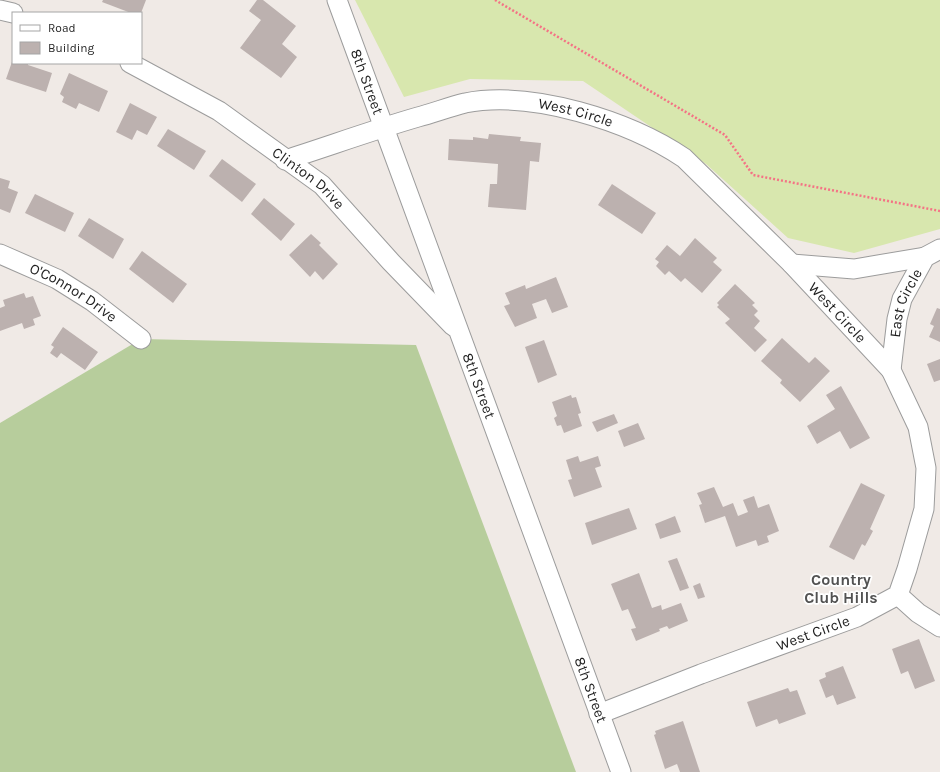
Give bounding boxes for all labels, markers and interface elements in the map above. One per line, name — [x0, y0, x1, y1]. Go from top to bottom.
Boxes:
legend — [12, 12, 142, 64]
text: Road — [48, 21, 76, 35]
text: Building — [48, 41, 95, 55]
street label: 8th Street — [347, 46, 387, 117]
street label: West Circle — [537, 94, 616, 131]
street label: Clinton Drive — [269, 143, 348, 213]
street label: O'Connor Drive — [27, 259, 121, 326]
street label: East Circle — [886, 265, 926, 339]
street label: West Circle — [805, 278, 870, 347]
street label: 8th Street — [459, 350, 499, 421]
district label: Country Club Hills — [804, 570, 878, 607]
street label: West Circle — [774, 611, 852, 655]
street label: 8th Street — [570, 654, 611, 725]

